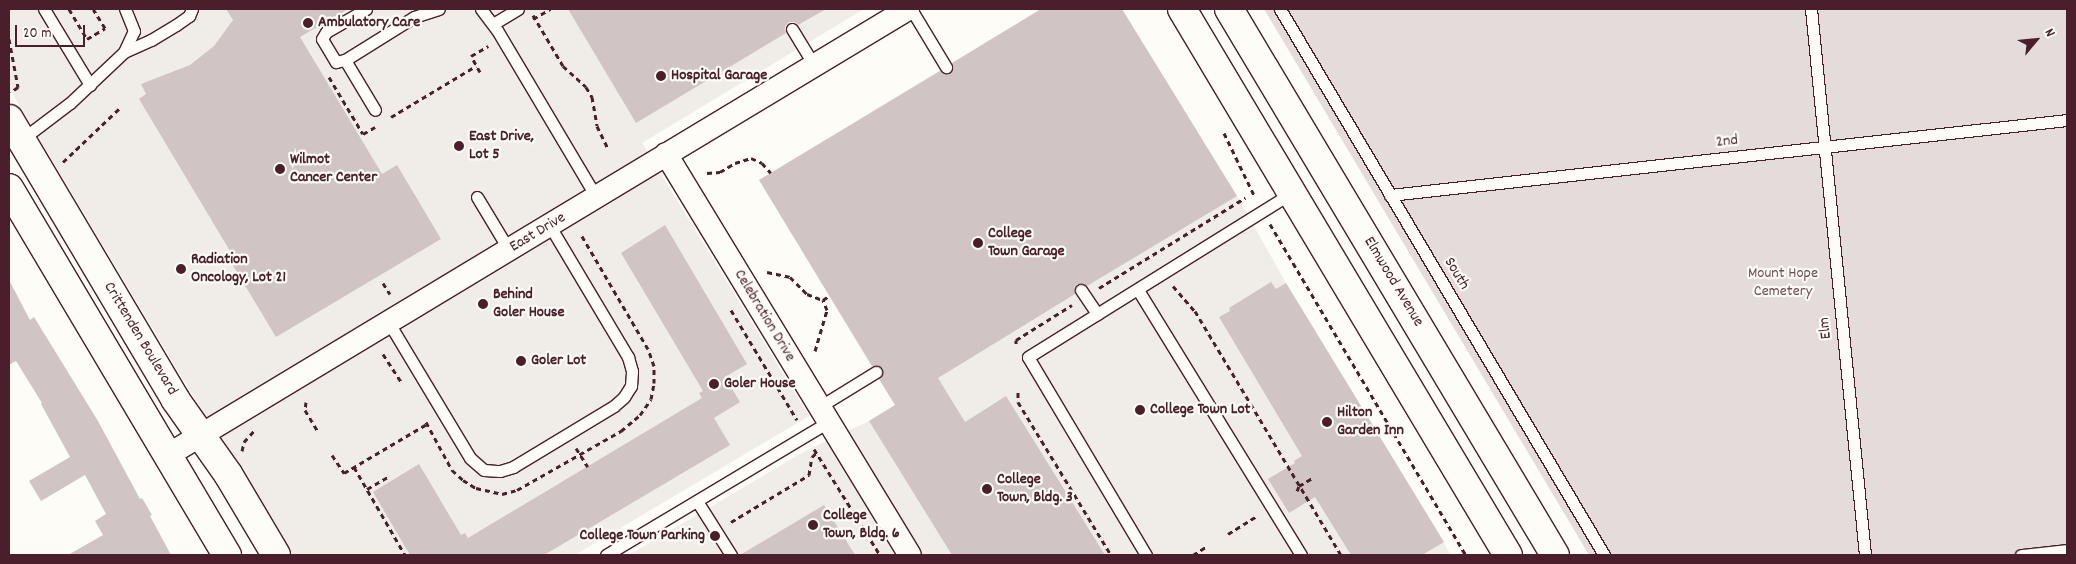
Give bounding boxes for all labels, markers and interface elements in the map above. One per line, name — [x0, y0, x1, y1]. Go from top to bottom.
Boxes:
place label: Ambulatory Care — [318, 13, 420, 33]
scale bar — [18, 15, 88, 47]
north arrow — [2011, 15, 2061, 65]
marker: Ambulatory Care — [302, 17, 314, 29]
text: 20 m — [23, 23, 51, 45]
text: N — [2039, 25, 2060, 41]
place label: Hospital Garage — [671, 66, 767, 86]
marker: Hospital Garage — [655, 70, 667, 82]
place label: East Drive, Lot 5 — [469, 127, 534, 165]
street label: 2nd — [1715, 131, 1739, 153]
marker: East Drive, Lot 5 — [453, 140, 465, 152]
place label: Wilmot Cancer Center — [290, 150, 377, 188]
marker: Wilmot Cancer Center — [274, 163, 286, 175]
street label: East Drive — [507, 209, 569, 257]
place label: College Town Garage — [988, 224, 1065, 262]
street label: Elmwood Avenue — [1359, 234, 1427, 330]
marker: College Town Garage — [972, 237, 984, 249]
place label: Radiation Oncology, Lot 21 — [191, 250, 286, 288]
street label: South — [1439, 254, 1473, 294]
marker: Radiation Oncology, Lot 21 — [175, 263, 187, 275]
park label: Mount Hope Cemetery — [1748, 264, 1818, 302]
street label: Celebration Drive — [729, 266, 799, 366]
street label: Crittenden Boulevard — [99, 279, 181, 399]
place label: Behind Goler House — [493, 285, 565, 323]
marker: Behind Goler House — [477, 298, 489, 310]
street label: Elm — [1815, 316, 1837, 340]
place label: Goler Lot — [531, 351, 586, 371]
marker: Goler Lot — [515, 355, 527, 367]
place label: Goler House — [724, 374, 796, 394]
marker: Goler House — [708, 378, 720, 390]
place label: College Town Lot — [1150, 400, 1250, 420]
place label: Hilton Garden Inn — [1337, 403, 1404, 441]
marker: College Town Lot — [1134, 404, 1146, 416]
marker: Hilton Garden Inn — [1321, 416, 1333, 428]
place label: College Town, Bldg. 3 — [997, 470, 1073, 508]
marker: College Town, Bldg. 3 — [981, 483, 993, 495]
place label: College Town, Bldg. 6 — [823, 506, 900, 544]
marker: College Town, Bldg. 6 — [807, 519, 819, 531]
place label: College Town Parking — [580, 526, 705, 546]
marker: College Town Parking — [709, 530, 721, 542]

